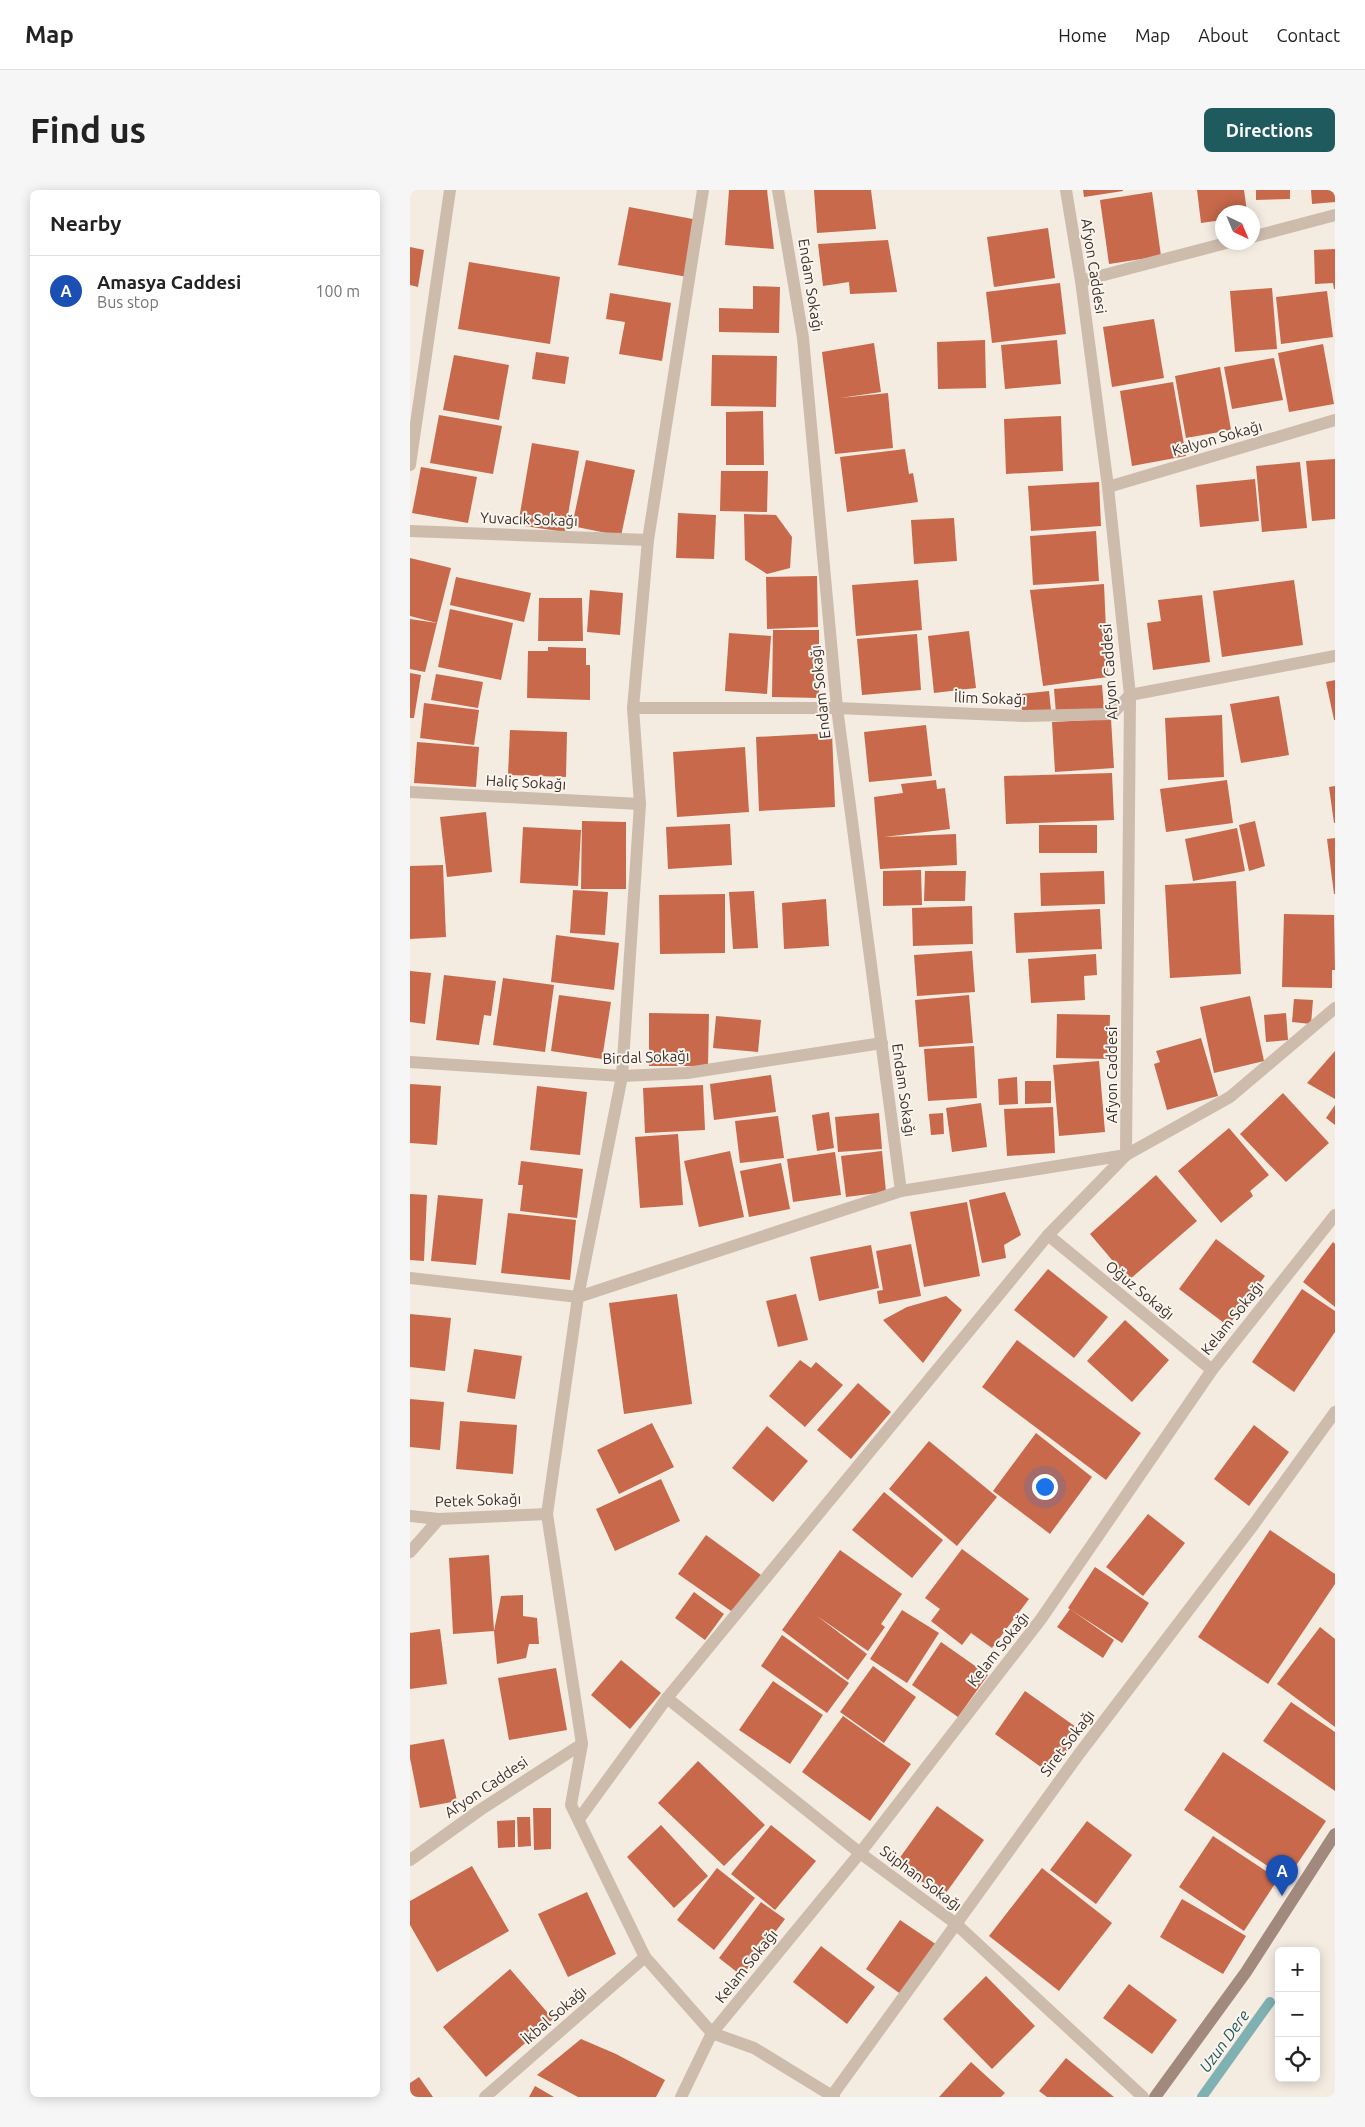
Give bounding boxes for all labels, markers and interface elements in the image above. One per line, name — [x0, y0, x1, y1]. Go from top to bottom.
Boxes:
text: Map — [25, 21, 74, 48]
text: Home — [1058, 25, 1107, 45]
text: Map — [1135, 25, 1170, 45]
text: About — [1198, 25, 1248, 45]
text: Contact — [1276, 25, 1340, 45]
button: Directions — [1204, 108, 1335, 152]
text: Find us — [30, 110, 146, 150]
north arrow — [1215, 205, 1260, 250]
text: Nearby — [50, 211, 121, 235]
street label: Afyon Caddesi — [1078, 217, 1110, 315]
street label: Endam Sokağı — [795, 237, 827, 333]
text: Amasya Caddesi — [97, 271, 241, 293]
text: A — [60, 282, 72, 300]
text: 100 m — [315, 282, 360, 300]
text: Bus stop — [97, 293, 159, 311]
street label: Kalyon Sokağı — [1170, 417, 1264, 459]
street label: Yuvacık Sokağı — [480, 509, 578, 529]
street label: Afyon Caddesi — [1097, 623, 1121, 721]
street label: Endam Sokağı — [807, 644, 833, 740]
street label: İlim Sokağı — [954, 688, 1026, 708]
street label: Haliç Sokağı — [485, 771, 567, 793]
street label: Afyon Caddesi — [1103, 1027, 1120, 1123]
street label: Endam Sokağı — [889, 1042, 919, 1138]
street label: Birdal Sokağı — [602, 1047, 690, 1067]
street label: Oğuz Sokağı — [1102, 1257, 1178, 1323]
street label: Kelam Sokağı — [1197, 1278, 1267, 1358]
your location — [1032, 1474, 1058, 1500]
street label: Petek Sokağı — [435, 1490, 521, 1510]
street label: Kelam Sokağı — [964, 1609, 1032, 1689]
street label: Siret Sokağı — [1036, 1706, 1098, 1780]
street label: Afyon Caddesi — [441, 1753, 531, 1821]
street label: Süphan Sokağı — [877, 1842, 965, 1914]
pin: A — [1266, 1855, 1298, 1896]
street label: Kelam Sokağı — [711, 1926, 781, 2006]
map controls — [1275, 1947, 1320, 2082]
button: + — [1275, 1947, 1320, 1992]
street label: İkbal Sokağı — [518, 1983, 590, 2047]
button: − — [1275, 1992, 1320, 2037]
water label: Uzun Dere — [1195, 2006, 1253, 2076]
button: locate — [1275, 2037, 1320, 2082]

